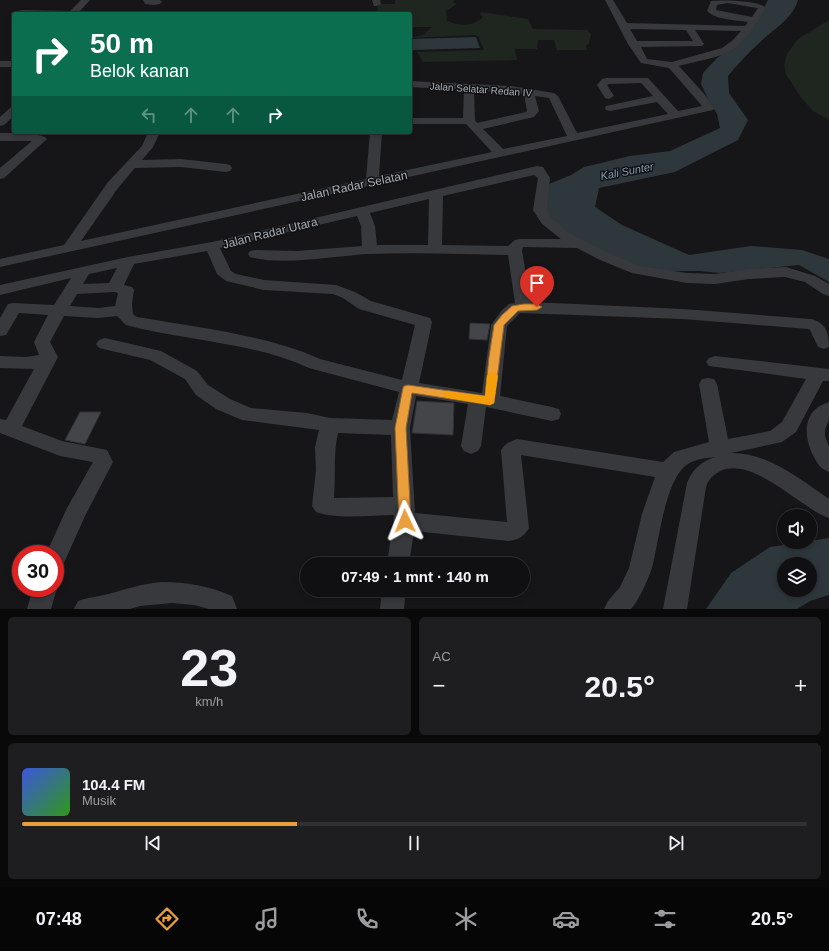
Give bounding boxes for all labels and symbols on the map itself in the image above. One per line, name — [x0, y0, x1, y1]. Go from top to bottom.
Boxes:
street label: Jalan Selatar Redan IV — [429, 80, 533, 99]
water label: Kali Sunter — [599, 160, 656, 182]
street label: Jalan Radar Selatan — [299, 168, 409, 204]
street label: Jalan Radar Utara — [221, 214, 319, 252]
pin — [520, 266, 554, 307]
position arrow — [384, 500, 426, 542]
speed limit sign: 30 — [12, 545, 64, 597]

